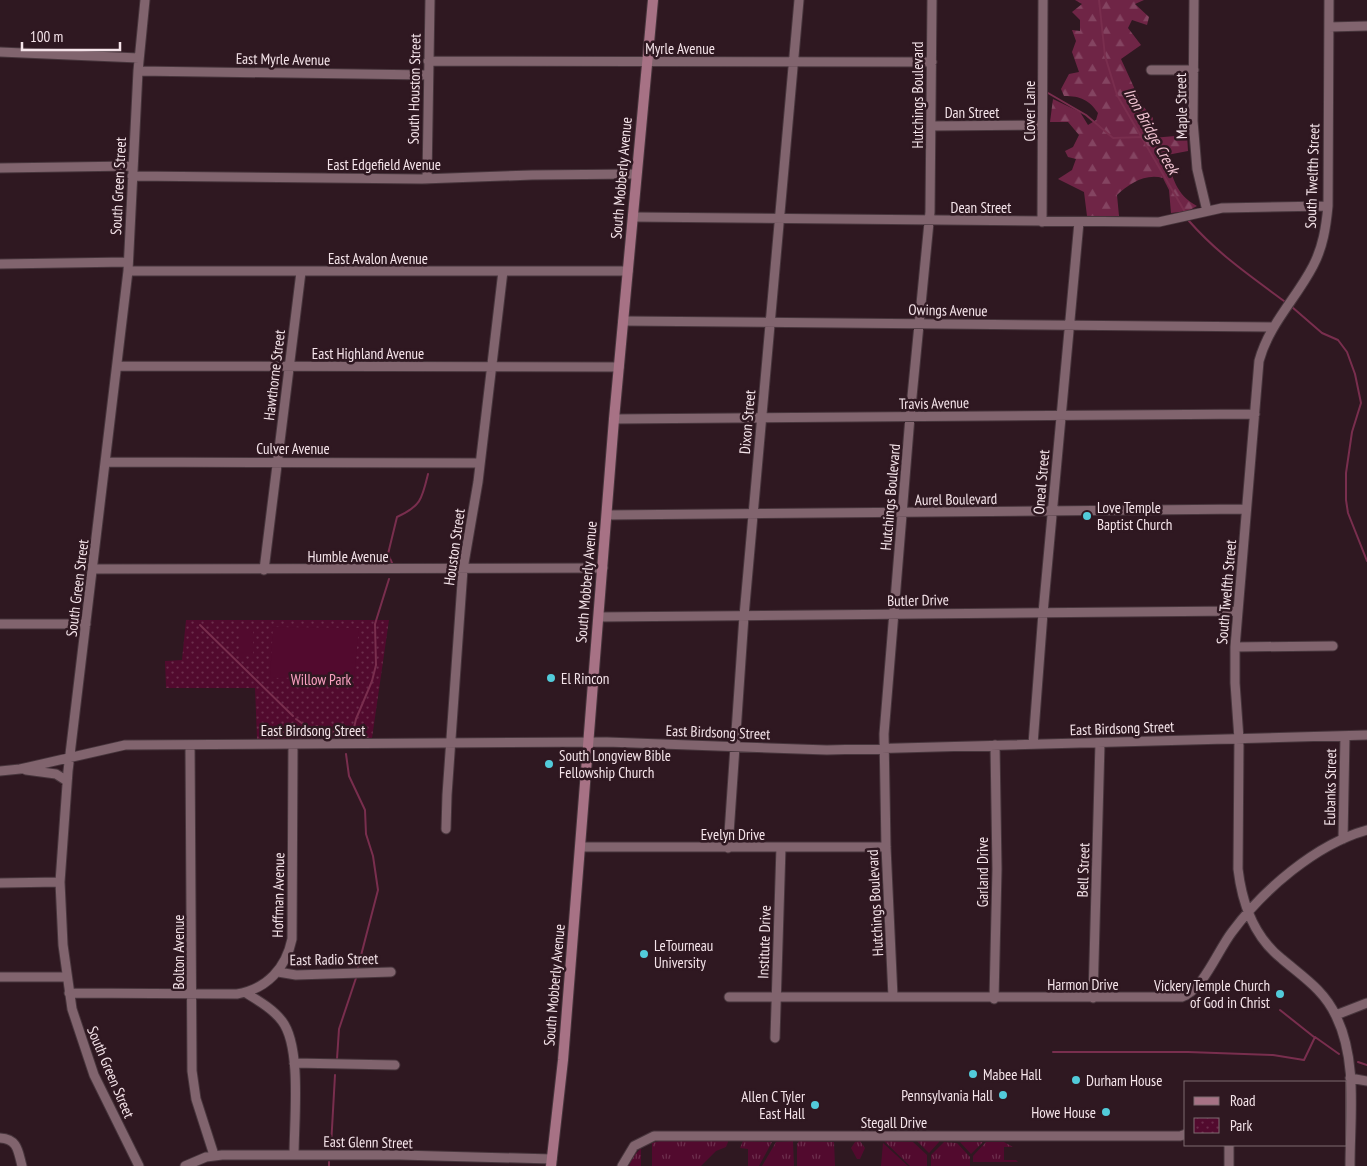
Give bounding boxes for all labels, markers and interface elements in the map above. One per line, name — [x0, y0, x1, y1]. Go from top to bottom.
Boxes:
scale bar — [22, 20, 120, 52]
text: 100 m — [30, 27, 63, 46]
street label: South Houston Street — [404, 33, 424, 145]
street label: Myrle Avenue — [645, 39, 715, 58]
street label: Hutchings Boulevard — [908, 42, 927, 148]
street label: East Myrle Avenue — [236, 49, 330, 69]
street label: Maple Street — [1171, 73, 1191, 139]
street label: Clover Lane — [1020, 81, 1039, 141]
water label: Iron Bridge Creek — [1120, 84, 1185, 179]
street label: Dan Street — [945, 103, 999, 122]
street label: South Mobberly Avenue — [606, 116, 636, 240]
street label: South Twelfth Street — [1301, 123, 1323, 229]
street label: South Green Street — [106, 137, 130, 235]
street label: East Edgefield Avenue — [327, 155, 441, 174]
street label: Dean Street — [951, 198, 1011, 217]
street label: East Avalon Avenue — [328, 249, 428, 268]
street label: Owings Avenue — [908, 300, 988, 320]
street label: Hawthorne Street — [259, 329, 289, 421]
street label: East Highland Avenue — [312, 344, 424, 363]
street label: Dixon Street — [735, 389, 759, 455]
street label: Travis Avenue — [899, 393, 969, 413]
street label: Culver Avenue — [256, 439, 330, 458]
street label: Hutchings Boulevard — [876, 443, 904, 551]
street label: Oneal Street — [1029, 449, 1053, 515]
street label: Aurel Boulevard — [915, 489, 997, 509]
place label: Love Temple Baptist Church — [1097, 498, 1172, 534]
street label: Houston Street — [439, 507, 469, 587]
marker: Love Temple Baptist Church — [1081, 510, 1093, 522]
street label: South Mobberly Avenue — [571, 520, 601, 644]
street label: South Green Street — [62, 538, 92, 638]
street label: South Twelfth Street — [1212, 539, 1240, 645]
street label: Humble Avenue — [307, 547, 389, 566]
street label: Butler Drive — [887, 590, 949, 610]
place label: El Rincon — [561, 669, 609, 688]
park label: Willow Park — [291, 670, 352, 689]
marker: El Rincon — [545, 672, 557, 684]
street label: East Birdsong Street — [1069, 717, 1175, 739]
street label: East Birdsong Street — [261, 721, 365, 740]
street label: East Birdsong Street — [665, 721, 771, 743]
place label: South Longview Bible Fellowship Church — [559, 746, 671, 782]
street label: Eubanks Street — [1320, 748, 1340, 826]
marker: South Longview Bible Fellowship Church — [543, 758, 555, 770]
street label: Evelyn Drive — [701, 825, 765, 844]
street label: Garland Drive — [973, 837, 992, 907]
street label: Bell Street — [1073, 842, 1093, 898]
street label: Hutchings Boulevard — [863, 849, 887, 957]
street label: Hoffman Avenue — [268, 852, 288, 938]
street label: Institute Drive — [753, 905, 775, 979]
street label: Bolton Avenue — [169, 915, 188, 989]
street label: South Mobberly Avenue — [539, 923, 569, 1047]
place label: LeTourneau University — [654, 936, 713, 972]
marker: LeTourneau University — [638, 948, 650, 960]
street label: East Radio Street — [290, 949, 378, 969]
street label: Harmon Drive — [1047, 975, 1119, 994]
place label: Vickery Temple Church of God in Christ — [1153, 976, 1270, 1012]
marker: Vickery Temple Church of God in Christ — [1274, 988, 1286, 1000]
street label: South Green Street — [83, 1023, 139, 1121]
place label: Mabee Hall — [983, 1065, 1042, 1084]
marker: Mabee Hall — [967, 1068, 979, 1080]
place label: Durham House — [1086, 1071, 1162, 1090]
marker: Durham House — [1070, 1074, 1082, 1086]
legend — [1184, 1081, 1347, 1146]
place label: Pennsylvania Hall — [901, 1086, 993, 1105]
place label: Allen C Tyler East Hall — [741, 1087, 806, 1123]
marker: Pennsylvania Hall — [997, 1089, 1009, 1101]
text: Road — [1230, 1091, 1256, 1110]
marker: Allen C Tyler East Hall — [809, 1099, 821, 1111]
place label: Howe House — [1031, 1103, 1096, 1122]
marker: Howe House — [1100, 1106, 1112, 1118]
street label: Stegall Drive — [861, 1113, 927, 1132]
text: Park — [1230, 1116, 1252, 1135]
street label: East Glenn Street — [323, 1132, 413, 1152]

